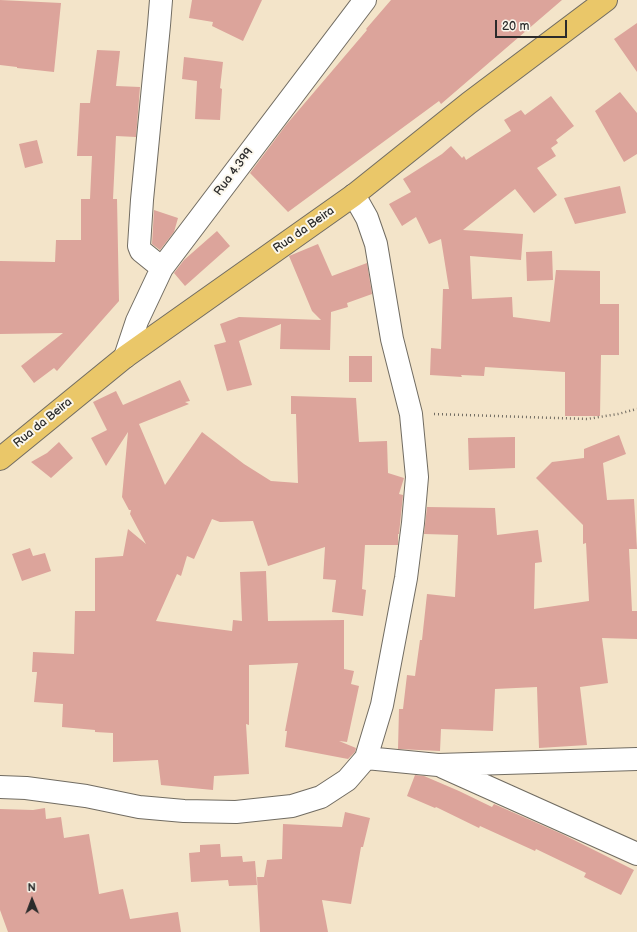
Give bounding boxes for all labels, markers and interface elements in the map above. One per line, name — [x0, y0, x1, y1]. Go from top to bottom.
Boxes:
scale bar — [497, 12, 569, 38]
text: 20 m — [502, 19, 529, 34]
street label: Rua 4.399 — [211, 145, 257, 199]
street label: Rua da Beira — [271, 204, 337, 256]
street label: Rua da Beira — [11, 395, 75, 451]
north arrow — [12, 880, 52, 920]
text: N — [28, 881, 36, 894]

